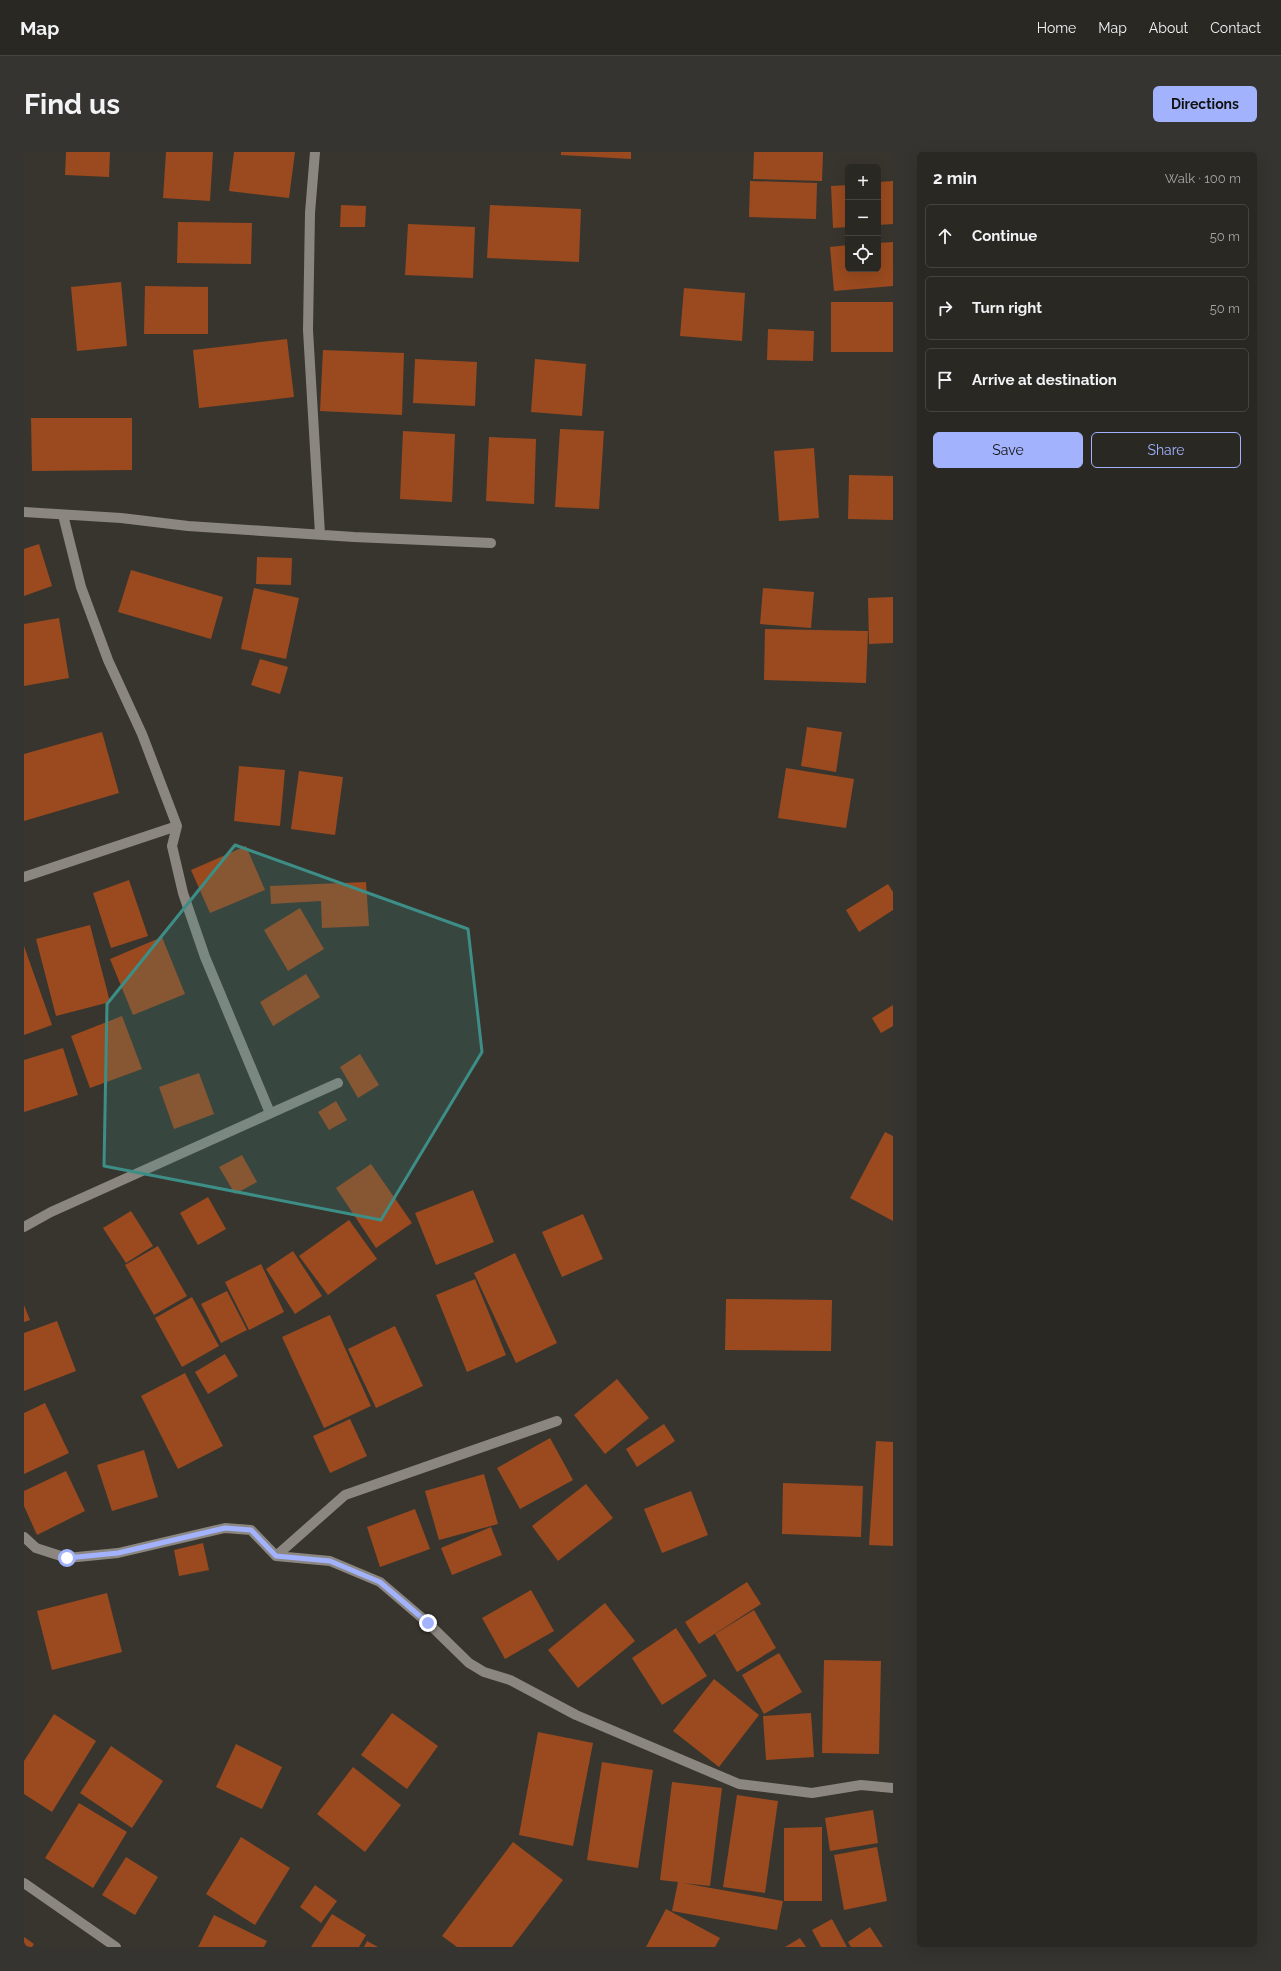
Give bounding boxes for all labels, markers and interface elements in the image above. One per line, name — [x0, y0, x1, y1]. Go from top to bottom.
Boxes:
text: Map — [20, 17, 59, 39]
text: Home — [1037, 20, 1076, 36]
text: Map — [1098, 20, 1127, 36]
text: About — [1149, 20, 1188, 36]
text: Contact — [1210, 20, 1261, 36]
button: Directions — [1153, 86, 1257, 122]
text: Find us — [24, 88, 120, 121]
map controls — [845, 164, 881, 272]
button: + — [845, 164, 881, 200]
text: 2 min — [933, 168, 977, 188]
text: Walk · 100 m — [1165, 171, 1241, 186]
button: − — [845, 200, 881, 236]
icon: ahead — [934, 225, 956, 247]
text: Continue — [972, 227, 1037, 245]
text: 50 m — [1210, 229, 1240, 244]
button: locate — [845, 236, 881, 272]
icon: right — [934, 297, 956, 319]
text: Turn right — [972, 299, 1042, 317]
text: 50 m — [1210, 301, 1240, 316]
icon: arrive — [934, 369, 956, 391]
text: Arrive at destination — [972, 371, 1117, 389]
button: Save — [933, 432, 1083, 468]
button: Share — [1091, 432, 1241, 468]
route start — [58, 1549, 76, 1567]
route end — [419, 1614, 437, 1632]

